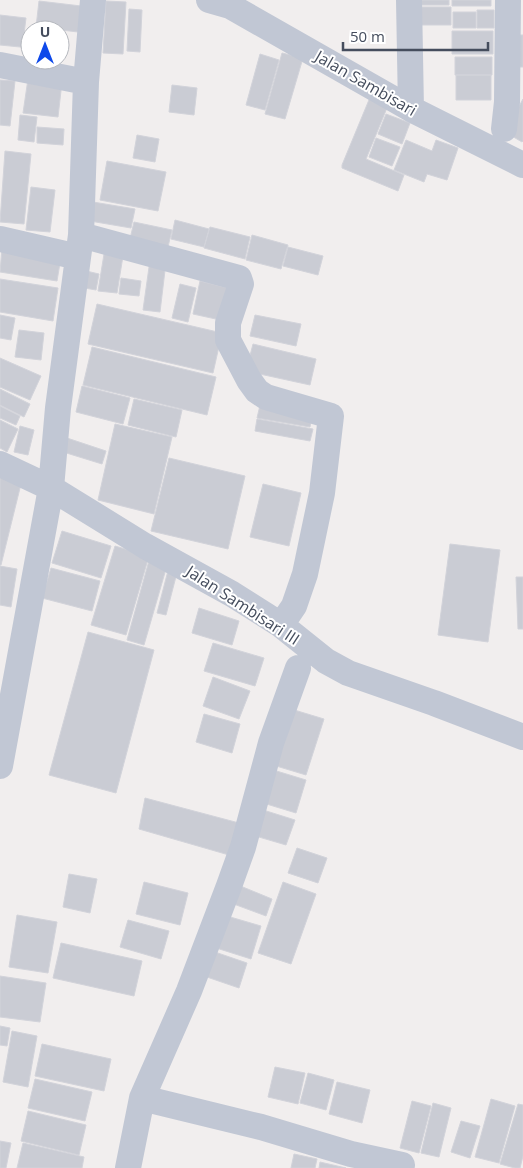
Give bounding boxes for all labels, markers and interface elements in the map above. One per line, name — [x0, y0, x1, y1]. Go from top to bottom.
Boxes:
north arrow — [20, 20, 70, 70]
scale bar — [343, 20, 488, 52]
text: U — [40, 22, 50, 41]
text: 50 m — [350, 26, 385, 46]
street label: Jalan Sambisari — [310, 44, 421, 121]
street label: Jalan Sambisari III — [180, 559, 304, 650]

